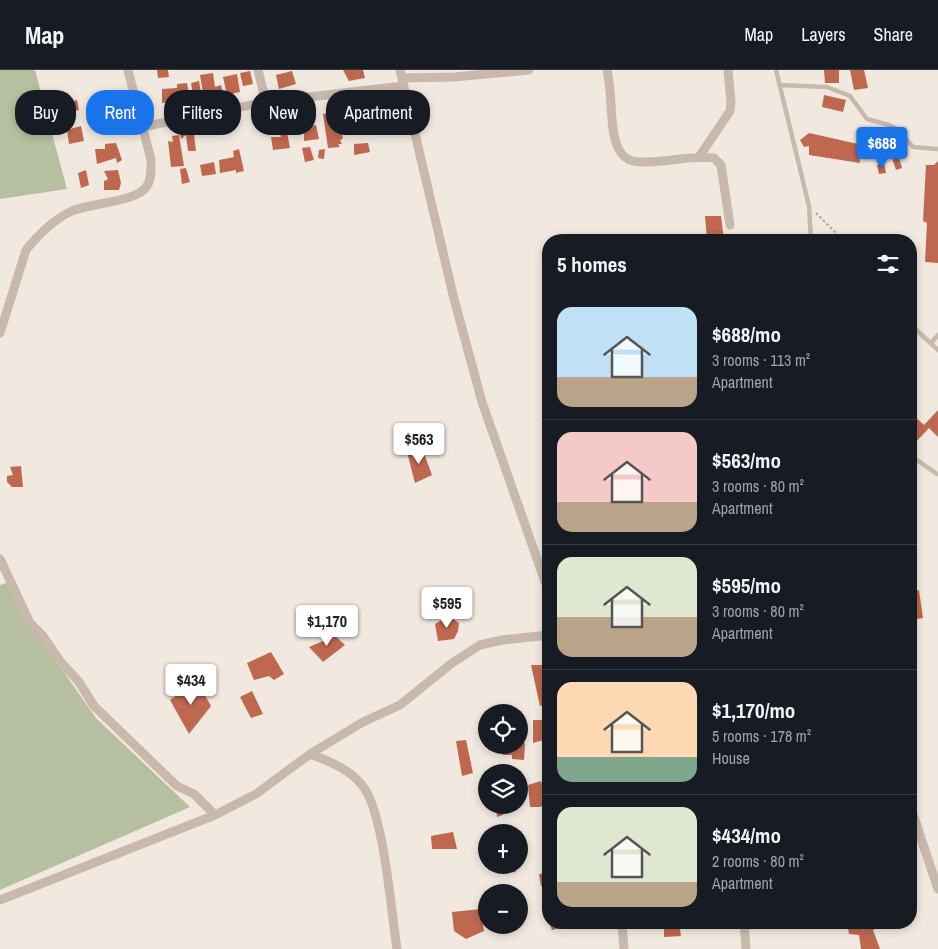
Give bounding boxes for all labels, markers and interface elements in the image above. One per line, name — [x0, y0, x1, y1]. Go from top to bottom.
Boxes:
text: Map — [25, 19, 64, 51]
text: Map — [745, 22, 773, 47]
text: Layers — [801, 22, 846, 47]
text: Share — [874, 22, 913, 47]
chip: Buy — [15, 90, 76, 135]
chip: Rent — [86, 90, 154, 135]
chip: Filters — [164, 90, 241, 135]
chip: New — [251, 90, 316, 135]
chip: Apartment — [326, 90, 430, 135]
pin: $688 — [852, 126, 912, 169]
text: $688 — [867, 132, 897, 154]
text: 5 homes — [557, 250, 627, 279]
icon: filters — [874, 250, 902, 278]
text: $688/mo — [712, 320, 781, 349]
icon: home — [597, 327, 657, 387]
text: 3 rooms · 113 m² — [712, 349, 810, 371]
text: Apartment — [712, 371, 773, 393]
pin: $563 — [389, 422, 449, 465]
text: $563 — [404, 428, 434, 450]
text: $563/mo — [712, 446, 781, 475]
icon: home — [597, 452, 657, 512]
text: 3 rooms · 80 m² — [712, 475, 804, 497]
text: Apartment — [712, 497, 773, 519]
text: $595/mo — [712, 571, 781, 600]
icon: home — [597, 577, 657, 637]
pin: $595 — [417, 586, 477, 629]
text: $595 — [432, 592, 462, 614]
text: 3 rooms · 80 m² — [712, 600, 804, 622]
pin: $1,170 — [286, 604, 368, 647]
text: $1,170 — [307, 610, 347, 632]
text: Apartment — [712, 622, 773, 644]
pin: $434 — [161, 664, 221, 706]
text: $434 — [176, 669, 206, 691]
text: $1,170/mo — [712, 696, 795, 725]
icon: home — [597, 702, 657, 762]
map controls — [478, 704, 528, 934]
button: locate — [478, 704, 528, 754]
text: 5 rooms · 178 m² — [712, 725, 811, 747]
text: House — [712, 747, 750, 769]
button: layers — [478, 764, 528, 814]
text: $434/mo — [712, 821, 781, 850]
button: + — [478, 824, 528, 874]
icon: home — [597, 827, 657, 887]
text: 2 rooms · 80 m² — [712, 850, 804, 872]
text: Apartment — [712, 872, 773, 894]
button: − — [478, 884, 528, 934]

